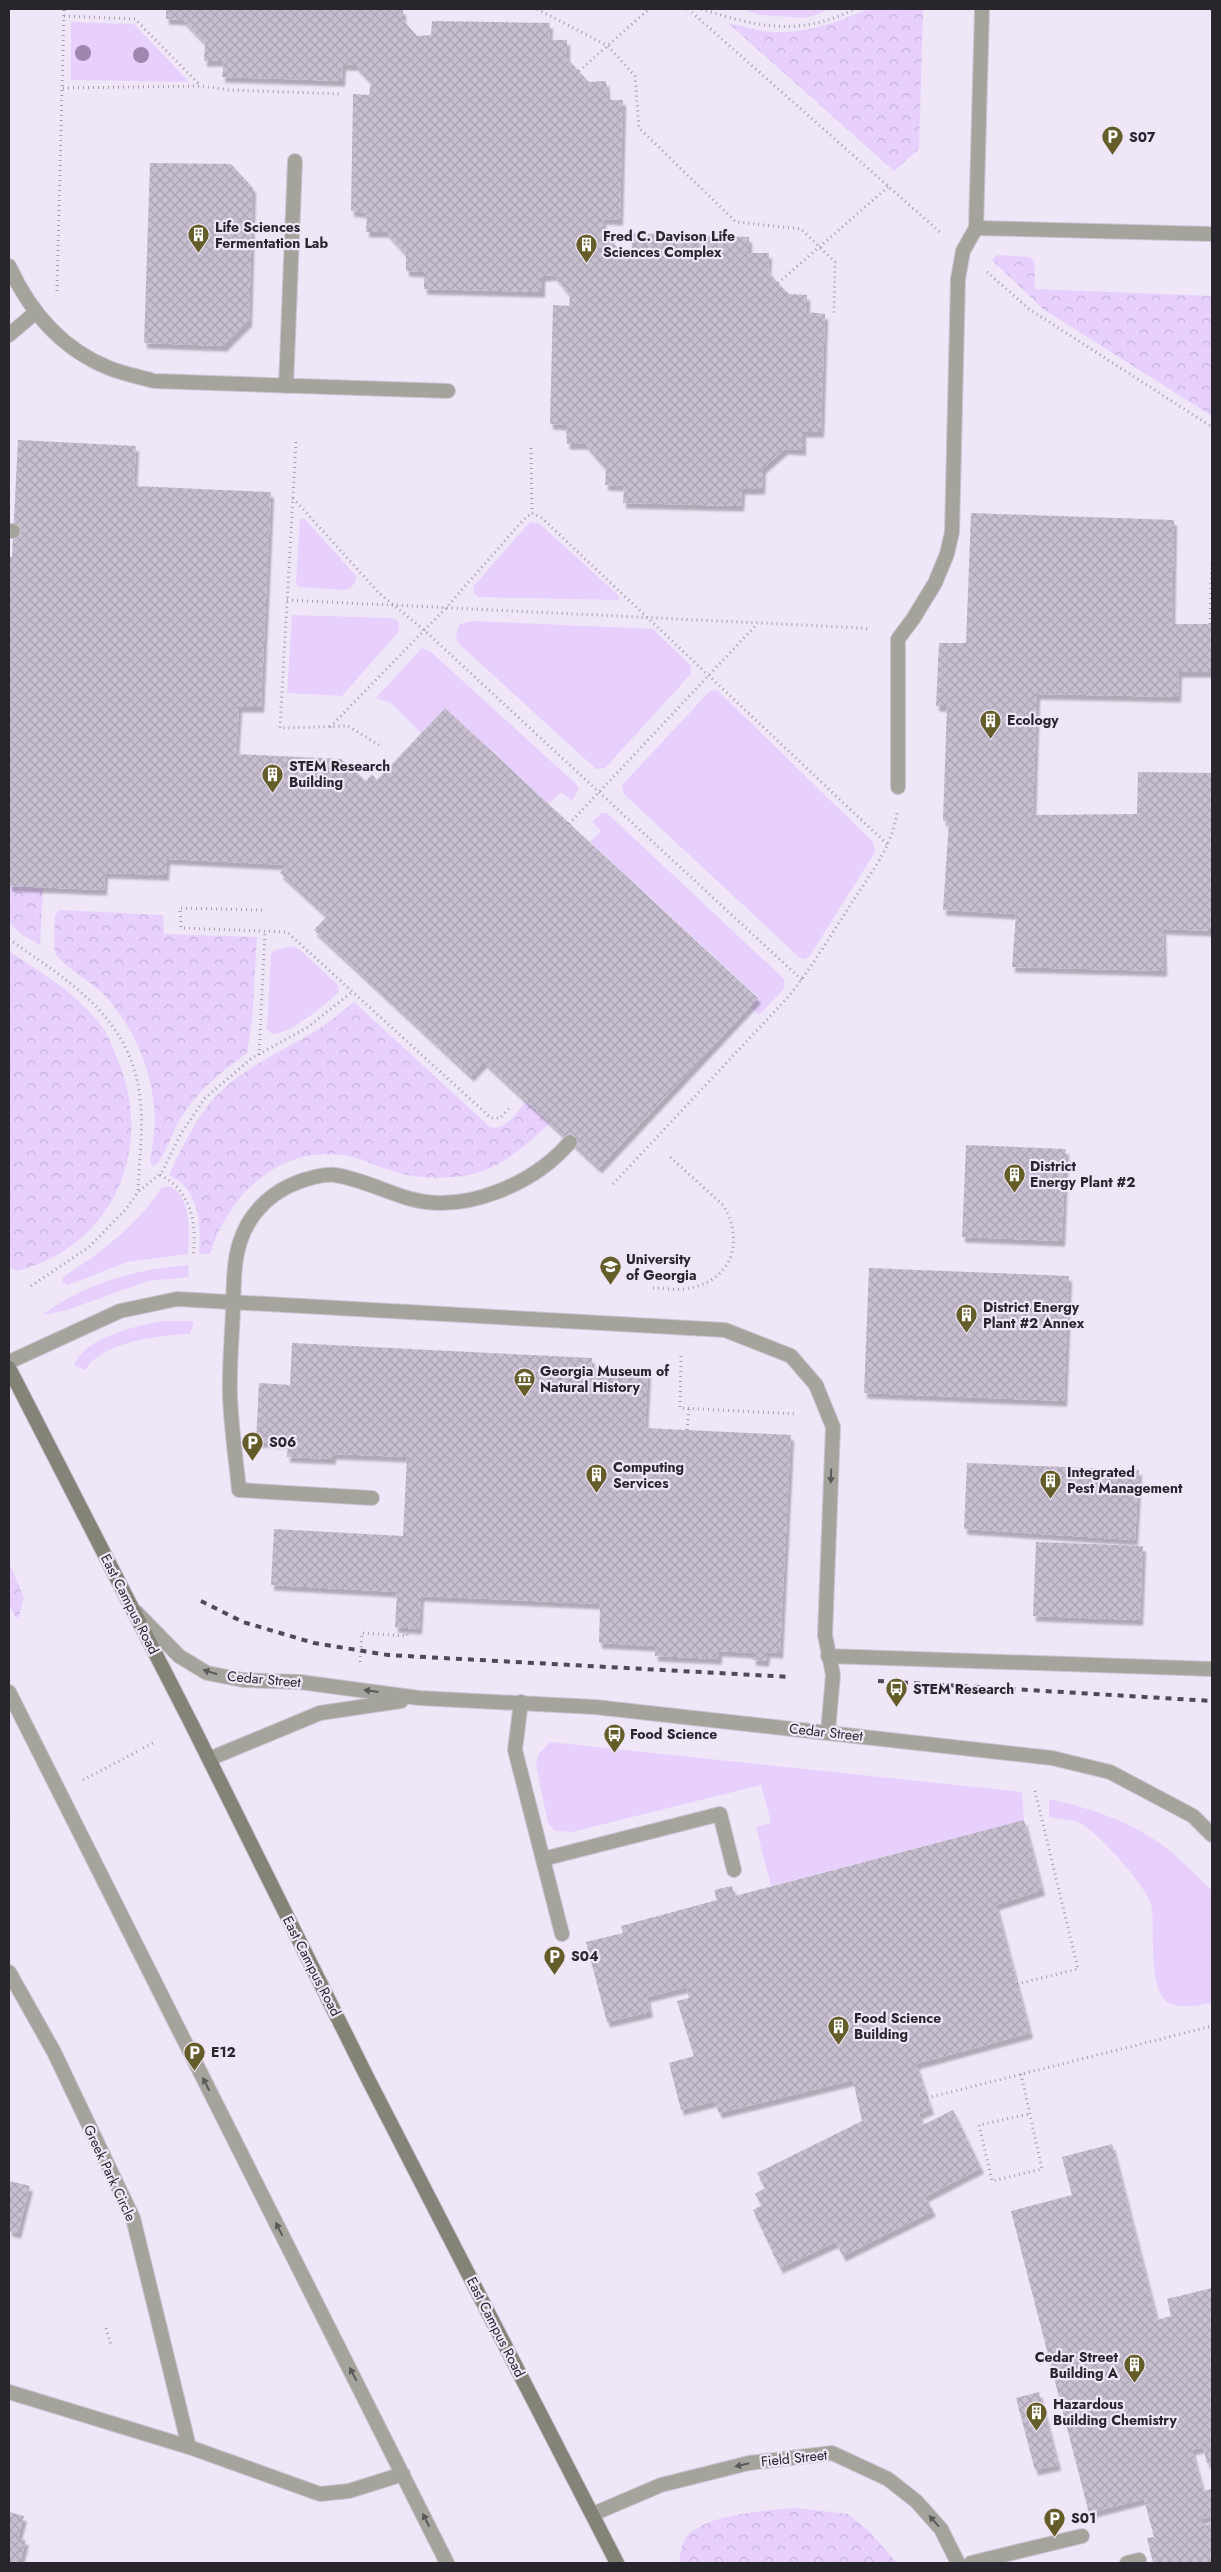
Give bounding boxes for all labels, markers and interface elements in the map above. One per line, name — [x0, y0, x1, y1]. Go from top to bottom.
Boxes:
parking icon: S07 — [1101, 125, 1125, 156]
place label: S07 — [1129, 127, 1156, 147]
place label: Life Sciences Fermentation Lab — [215, 217, 328, 253]
building icon: Life Sciences Fermentation Lab — [187, 223, 211, 254]
place label: Fred C. Davison Life Sciences Complex — [603, 226, 735, 262]
building icon: Fred C. Davison Life Sciences Complex — [575, 232, 599, 263]
building icon: Ecology — [979, 708, 1003, 739]
place label: Ecology — [1007, 710, 1059, 730]
place label: STEM Research Building — [289, 756, 390, 792]
building icon: STEM Research Building — [261, 762, 285, 793]
place label: District Energy Plant #2 — [1030, 1156, 1135, 1192]
building icon: District Energy Plant #2 — [1002, 1162, 1026, 1193]
place label: University of Georgia — [626, 1249, 696, 1285]
school or university icon: University of Georgia — [598, 1255, 622, 1286]
place label: District Energy Plant #2 Annex — [983, 1297, 1085, 1333]
building icon: District Energy Plant #2 Annex — [955, 1303, 979, 1334]
place label: Georgia Museum of Natural History — [540, 1361, 670, 1397]
museum icon: Georgia Museum of Natural History — [512, 1367, 536, 1398]
parking icon: S06 — [241, 1430, 265, 1461]
place label: S06 — [269, 1432, 296, 1452]
place label: Computing Services — [613, 1457, 684, 1493]
place label: Integrated Pest Management — [1067, 1462, 1183, 1498]
building icon: Computing Services — [585, 1463, 609, 1494]
one-way arrow — [827, 1468, 835, 1484]
building icon: Integrated Pest Management — [1039, 1468, 1063, 1499]
street label: East Campus Road — [96, 1550, 164, 1658]
street label: Cedar Street — [226, 1666, 302, 1692]
one-way arrow — [202, 1668, 217, 1676]
bus stop icon: STEM Research — [885, 1677, 909, 1708]
place label: STEM Research — [913, 1679, 1014, 1699]
one-way arrow — [362, 1687, 378, 1695]
street label: Cedar Street — [788, 1718, 864, 1746]
bus stop icon: Food Science — [602, 1722, 626, 1753]
place label: Food Science — [630, 1724, 717, 1744]
street label: East Campus Road — [278, 1912, 346, 2020]
parking icon: S04 — [543, 1944, 567, 1975]
place label: S04 — [571, 1946, 599, 1966]
place label: Food Science Building — [854, 2008, 941, 2044]
building icon: Food Science Building — [826, 2014, 850, 2045]
parking icon: E12 — [183, 2040, 207, 2071]
place label: E12 — [211, 2042, 236, 2062]
one-way arrow — [202, 2077, 210, 2091]
street label: Greek Park Circle — [79, 2121, 141, 2225]
one-way arrow — [275, 2222, 284, 2237]
street label: East Campus Road — [462, 2273, 530, 2381]
place label: Cedar Street Building A — [1035, 2347, 1119, 2383]
building icon: Cedar Street Building A — [1122, 2353, 1146, 2384]
one-way arrow — [349, 2367, 357, 2382]
place label: Hazardous Building Chemistry — [1053, 2394, 1177, 2430]
building icon: Hazardous Building Chemistry — [1025, 2400, 1049, 2431]
street label: Field Street — [760, 2445, 829, 2471]
one-way arrow — [735, 2461, 750, 2469]
parking icon: S01 — [1043, 2506, 1067, 2537]
place label: S01 — [1071, 2508, 1096, 2528]
one-way arrow — [421, 2513, 429, 2527]
one-way arrow — [928, 2516, 940, 2528]

